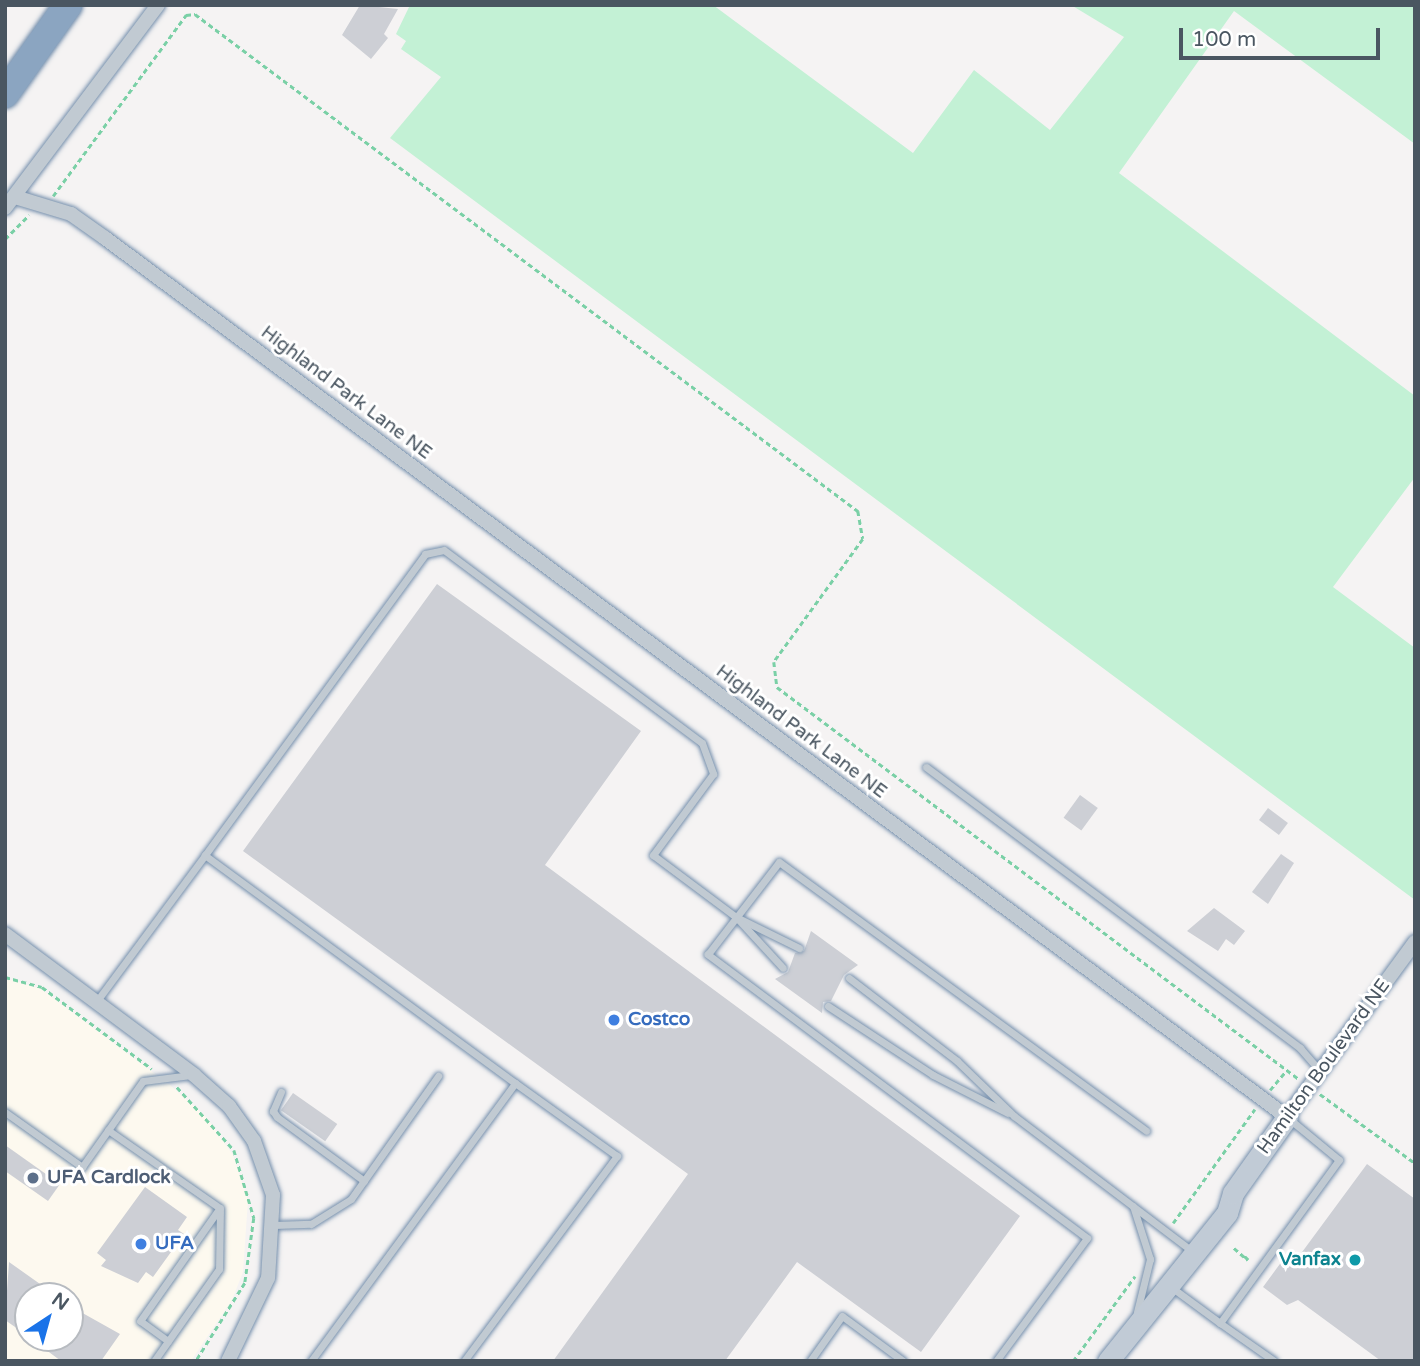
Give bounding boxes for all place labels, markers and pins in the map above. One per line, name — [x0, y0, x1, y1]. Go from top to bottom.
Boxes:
place label: Costco — [628, 1009, 690, 1031]
marker: Costco — [606, 1012, 622, 1028]
place label: UFA Cardlock — [47, 1167, 171, 1189]
marker: UFA Cardlock — [25, 1170, 41, 1186]
place label: UFA — [155, 1233, 194, 1255]
marker: UFA — [133, 1236, 149, 1252]
place label: Vanfax — [1279, 1249, 1341, 1271]
marker: Vanfax — [1347, 1252, 1363, 1268]

